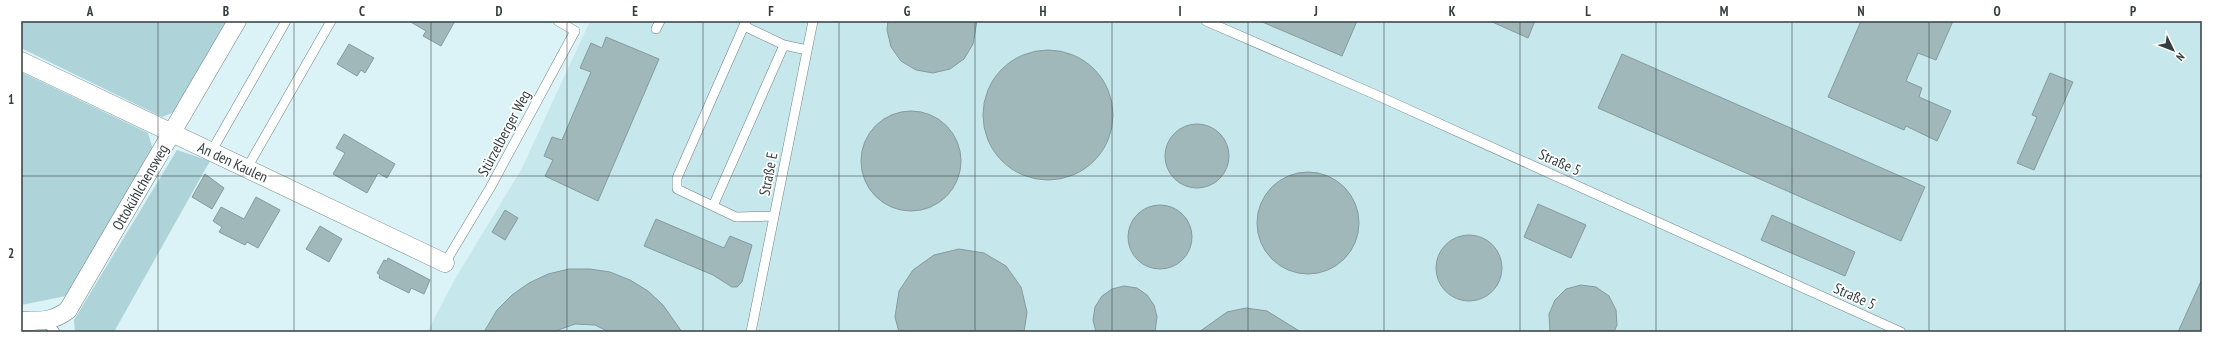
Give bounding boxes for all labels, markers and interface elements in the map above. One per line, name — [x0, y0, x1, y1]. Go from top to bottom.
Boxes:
text: A — [86, 3, 94, 20]
text: B — [223, 3, 229, 20]
text: C — [359, 3, 365, 20]
text: D — [496, 3, 503, 20]
text: E — [632, 3, 638, 20]
text: F — [768, 3, 774, 20]
text: G — [904, 3, 911, 20]
text: H — [1040, 3, 1047, 20]
text: I — [1178, 3, 1182, 20]
text: J — [1313, 3, 1318, 20]
text: K — [1449, 3, 1456, 20]
text: L — [1585, 3, 1591, 20]
text: M — [1720, 3, 1729, 20]
text: N — [1857, 3, 1865, 20]
text: O — [1993, 3, 2001, 20]
text: P — [2130, 3, 2136, 20]
north arrow — [2153, 30, 2193, 70]
text: N — [2173, 50, 2187, 64]
street label: Stürzelberger Weg — [473, 87, 535, 179]
text: 1 — [8, 91, 14, 108]
street label: An den Kaulen — [195, 138, 271, 186]
street label: Ottokühlchensweg — [108, 141, 172, 233]
street label: Straße 5 — [1536, 144, 1584, 180]
street label: Straße E — [754, 151, 782, 197]
text: 2 — [8, 245, 14, 262]
street label: Straße 5 — [1831, 278, 1879, 314]

